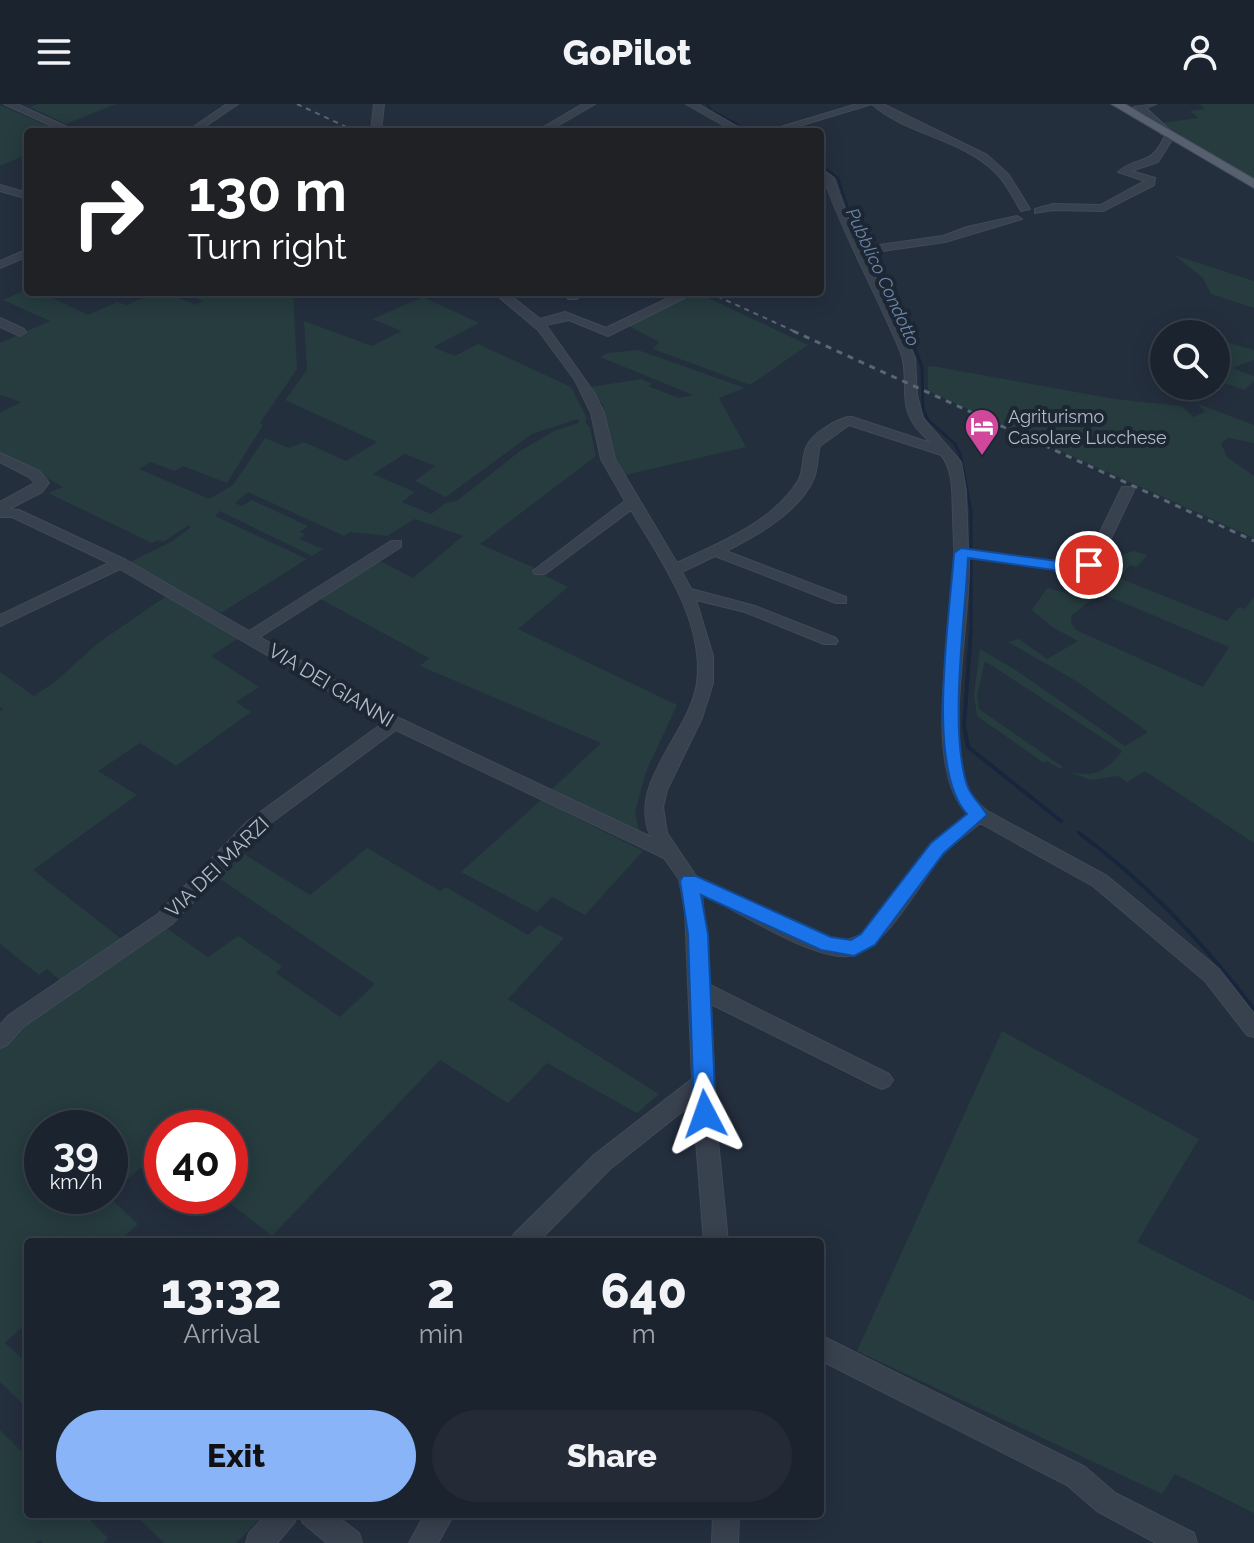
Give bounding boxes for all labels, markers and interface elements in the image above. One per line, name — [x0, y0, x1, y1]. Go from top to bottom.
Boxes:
icon: menu — [32, 30, 76, 74]
icon: person — [1178, 30, 1222, 74]
text: GoPilot — [563, 31, 691, 73]
text: 130 m — [188, 158, 347, 224]
icon: right — [56, 160, 160, 264]
water label: Pubblico Condotto — [842, 205, 924, 349]
text: Turn right — [188, 225, 347, 267]
map controls — [1150, 320, 1230, 400]
button: search — [1150, 320, 1230, 400]
place label: Agriturismo Casolare Lucchese — [1008, 406, 1167, 448]
hotel icon: Agriturismo Casolare Lucchese — [963, 407, 1001, 457]
pin — [1055, 531, 1123, 599]
icon: arrive — [1067, 543, 1111, 587]
street label: VIA DEI GIANNI — [264, 638, 398, 732]
street label: VIA DEI MARZI — [160, 812, 274, 922]
position arrow — [663, 1072, 747, 1156]
speed limit sign: 40 — [144, 1110, 248, 1214]
text: 39 — [53, 1128, 99, 1175]
text: km/h — [50, 1170, 102, 1194]
text: 13:32 — [161, 1263, 282, 1319]
text: 2 — [427, 1263, 455, 1319]
text: 640 — [601, 1263, 687, 1319]
text: Arrival — [183, 1319, 259, 1349]
text: min — [419, 1319, 463, 1349]
text: m — [632, 1319, 656, 1349]
button: Exit — [56, 1410, 416, 1502]
button: Share — [432, 1410, 792, 1502]

